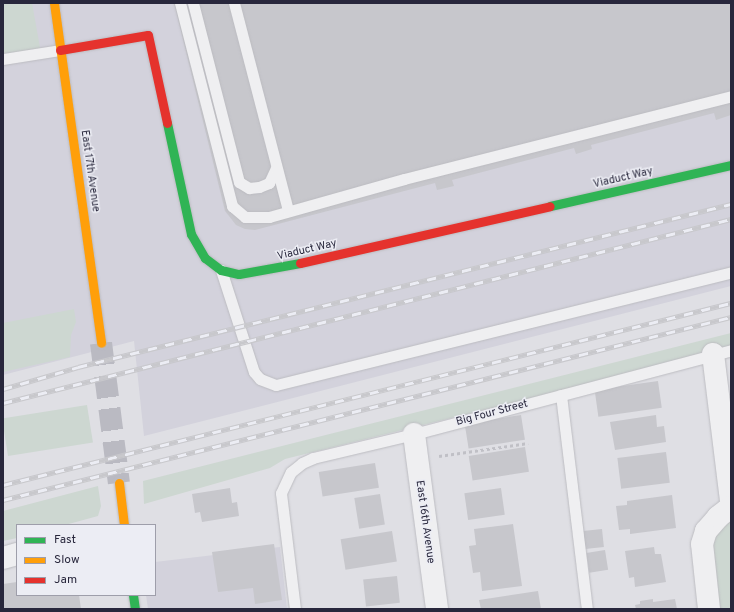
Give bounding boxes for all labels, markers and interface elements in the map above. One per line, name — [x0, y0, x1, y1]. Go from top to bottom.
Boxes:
street label: East 17th Avenue — [78, 129, 102, 213]
street label: Viaduct Way — [592, 165, 654, 191]
street label: Viaduct Way — [276, 237, 338, 263]
street label: Big Four Street — [455, 397, 529, 429]
street label: East 16th Avenue — [413, 479, 437, 565]
legend — [16, 524, 156, 596]
text: Fast — [54, 532, 76, 548]
text: Slow — [54, 552, 80, 568]
text: Jam — [54, 572, 77, 588]

